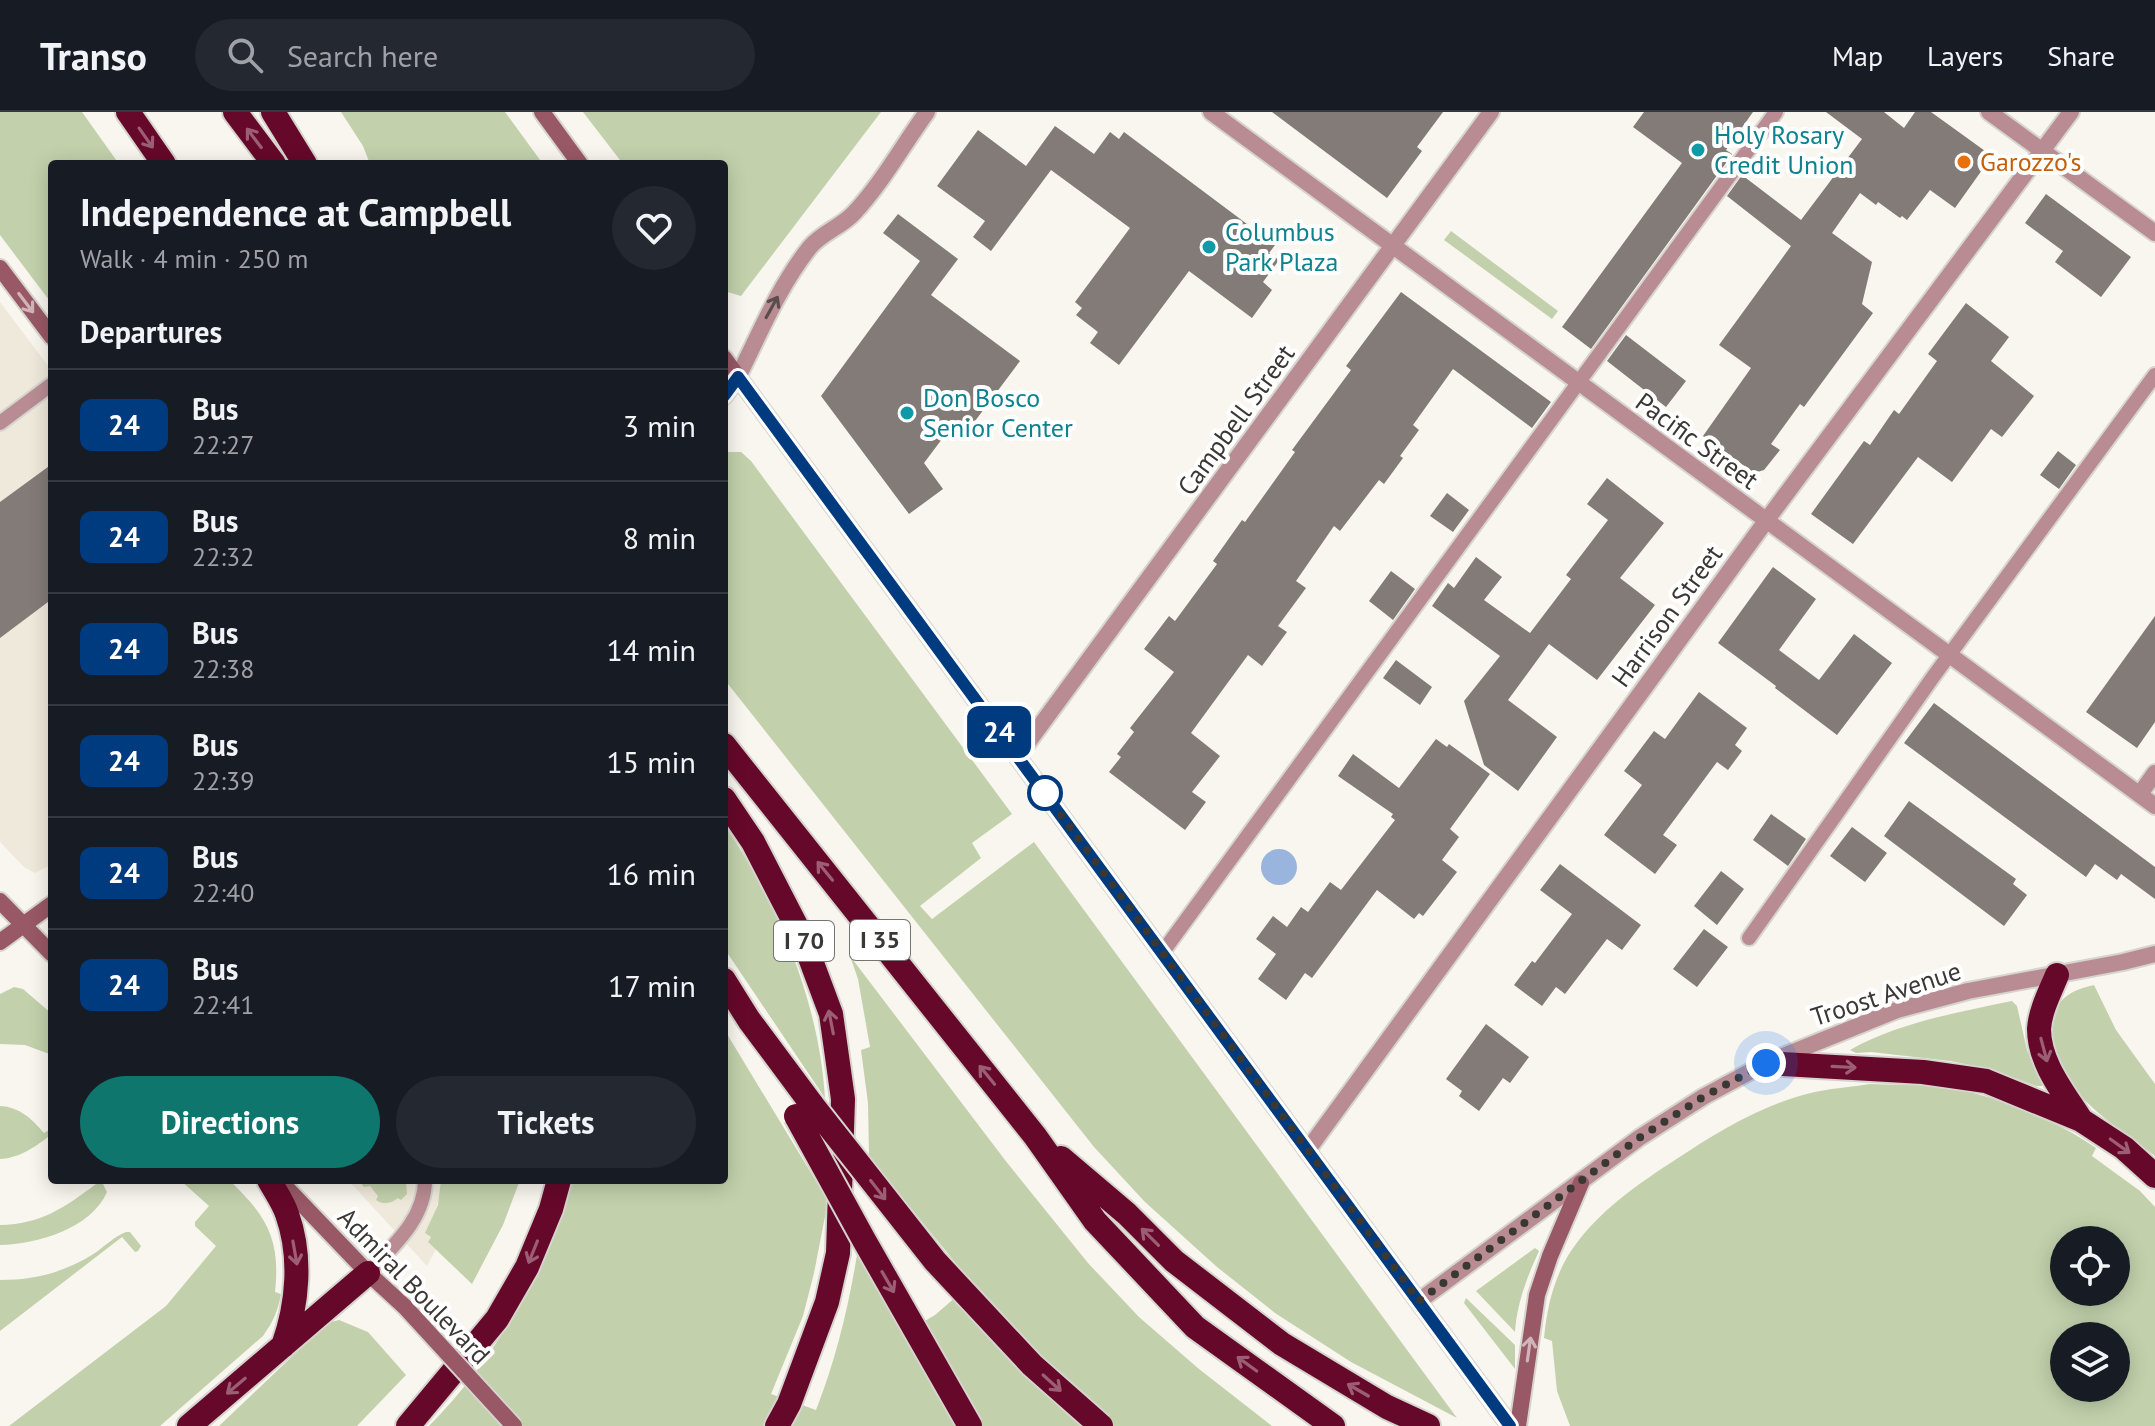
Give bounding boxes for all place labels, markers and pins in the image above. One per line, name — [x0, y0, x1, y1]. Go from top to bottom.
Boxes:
place label: Holy Rosary Credit Union — [1714, 118, 1853, 181]
marker: Holy Rosary Credit Union — [1689, 141, 1707, 159]
place label: Garozzo's — [1980, 145, 2082, 178]
marker: Garozzo's — [1955, 153, 1973, 171]
place label: Columbus Park Plaza — [1225, 215, 1339, 278]
marker: Columbus Park Plaza — [1200, 238, 1218, 256]
place label: Don Bosco Senior Center — [923, 381, 1073, 444]
marker: Don Bosco Senior Center — [898, 404, 916, 422]
unlabelled marker — [1028, 776, 1062, 810]

